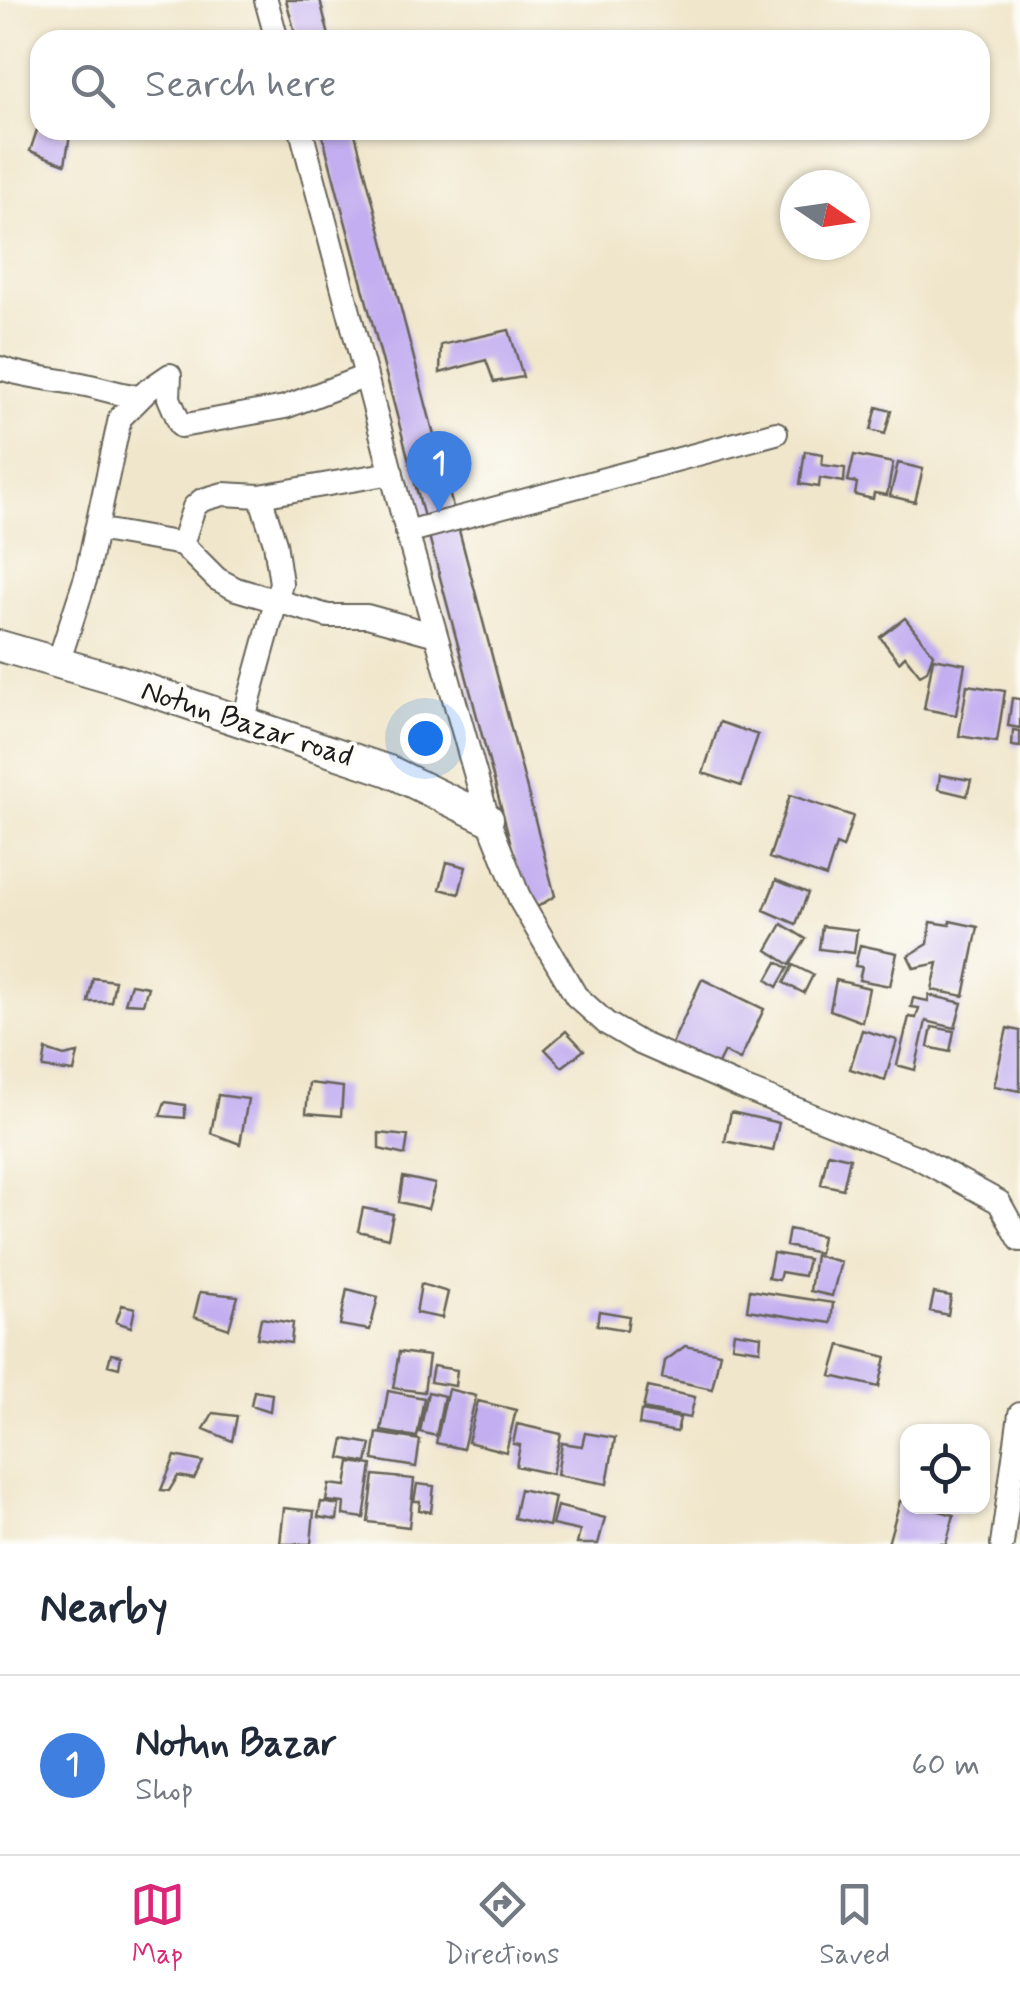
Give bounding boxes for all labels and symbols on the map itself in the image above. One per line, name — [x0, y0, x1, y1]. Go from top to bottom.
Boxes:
north arrow — [780, 170, 870, 260]
pin: 1 — [406, 430, 472, 513]
street label: Notun Bazar road — [136, 671, 358, 777]
your location — [400, 713, 451, 764]

